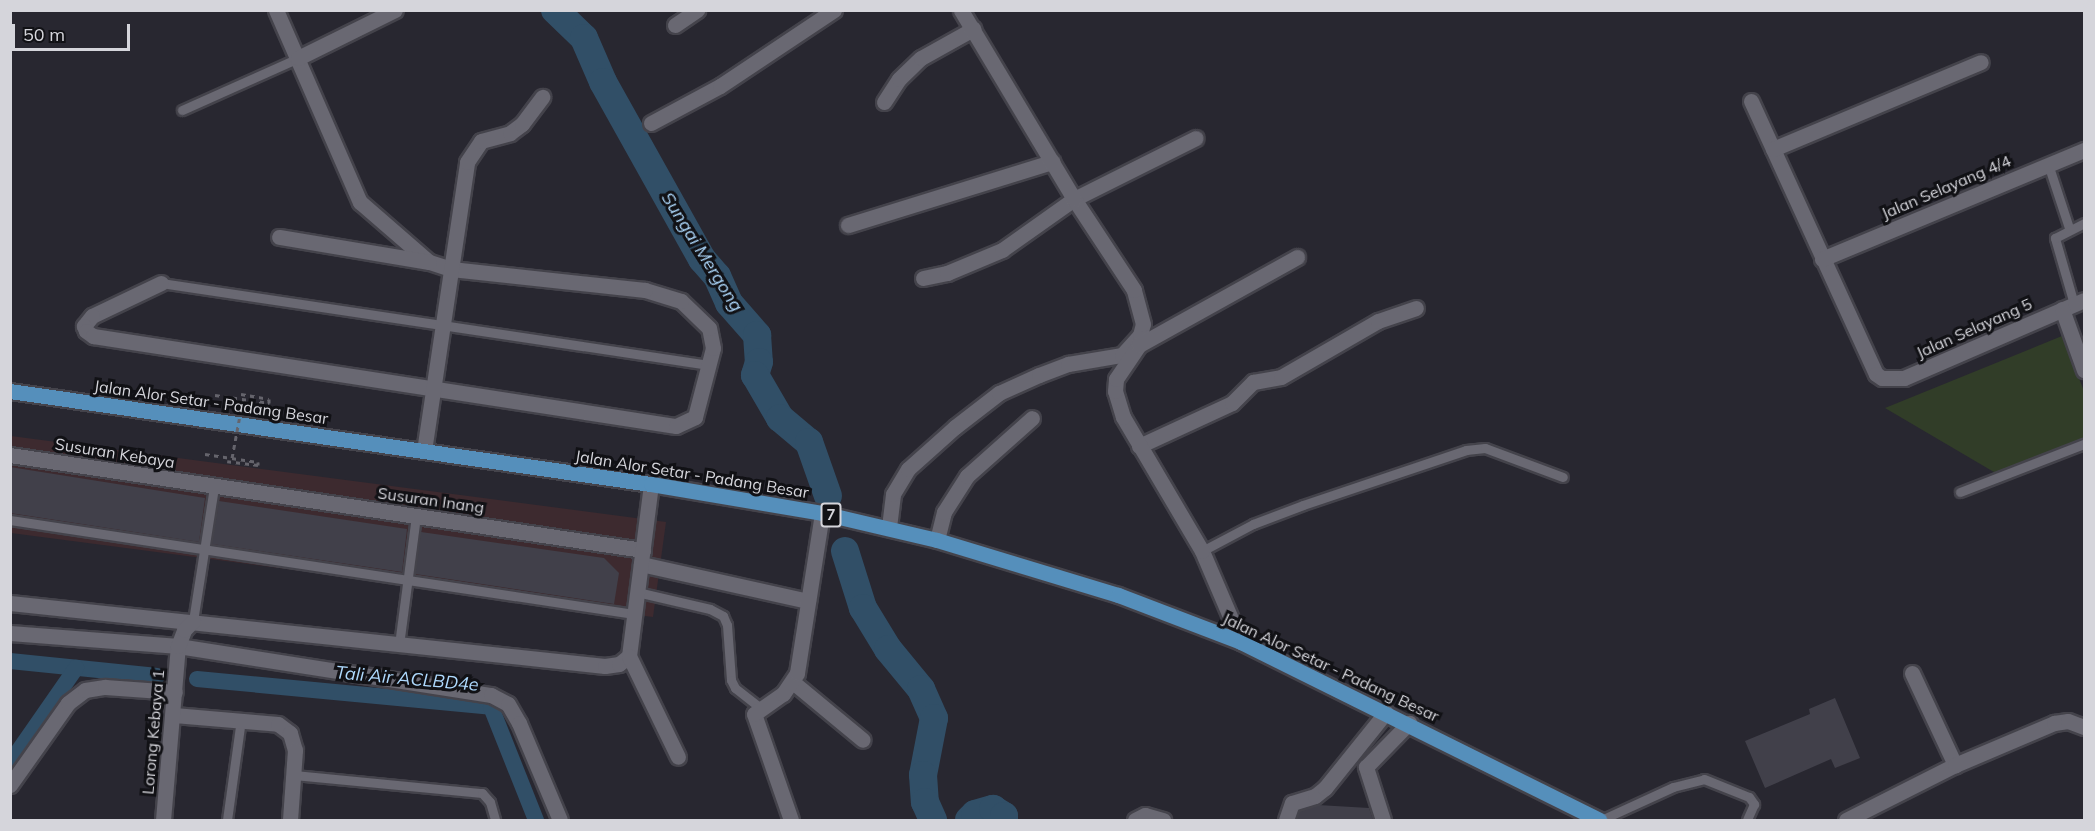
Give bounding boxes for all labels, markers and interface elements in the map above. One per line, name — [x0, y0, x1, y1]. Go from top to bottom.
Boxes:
scale bar — [15, 12, 134, 50]
text: 50 m — [23, 23, 65, 46]
street label: Jalan Selayang 4/4 — [1878, 151, 2014, 223]
water label: Sungai Mergong — [657, 188, 747, 316]
street label: Jalan Selayang 5 — [1913, 294, 2035, 362]
street label: Jalan Alor Setar - Padang Besar — [93, 376, 329, 428]
street label: Susuran Kebaya — [54, 434, 176, 472]
street label: Jalan Alor Setar - Padang Besar — [574, 446, 810, 502]
street label: Susuran Inang — [376, 483, 486, 517]
road number: 7 — [820, 503, 842, 527]
street label: Jalan Alor Setar - Padang Besar — [1220, 608, 1442, 726]
water label: Tali Air ACLBD4e — [334, 662, 480, 696]
street label: Lorong Kebaya 1 — [138, 669, 168, 795]

